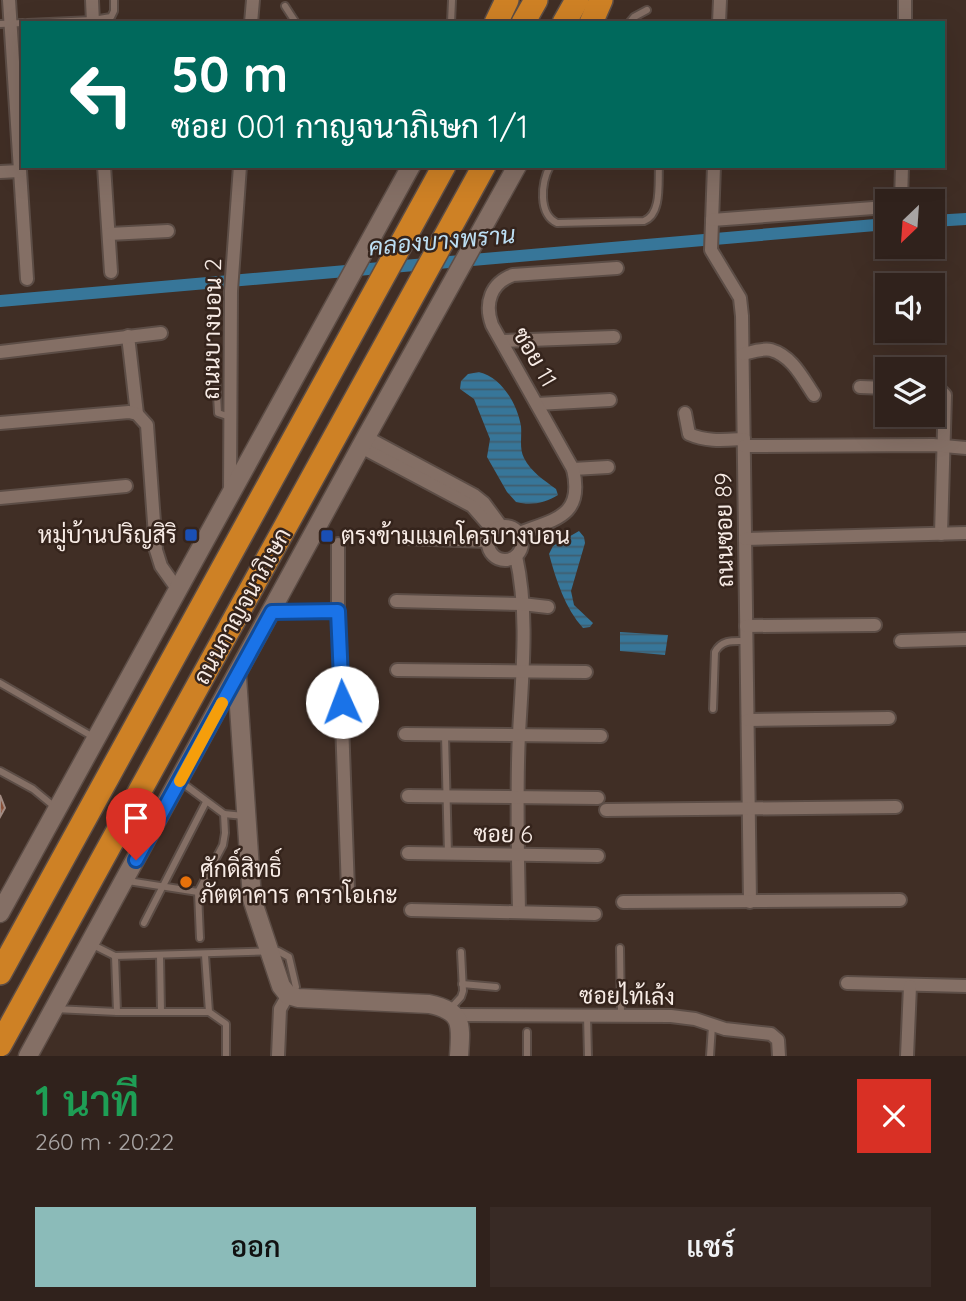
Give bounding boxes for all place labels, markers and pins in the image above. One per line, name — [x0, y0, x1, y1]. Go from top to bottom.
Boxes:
place label: หมู่บ้านปริญสิริ — [38, 520, 177, 552]
place label: ตรงข้ามแมคโครบางบอน — [341, 520, 570, 550]
marker: หมู่บ้านปริญสิริ — [183, 527, 199, 543]
marker: ตรงข้ามแมคโครบางบอน — [319, 528, 335, 544]
pin — [106, 788, 166, 860]
place label: ศักดิ์สิทธิ์ ภัตตาคาร คาราโอเกะ — [200, 847, 398, 909]
marker: ศักดิ์สิทธิ์ ภัตตาคาร คาราโอเกะ — [178, 874, 194, 890]

